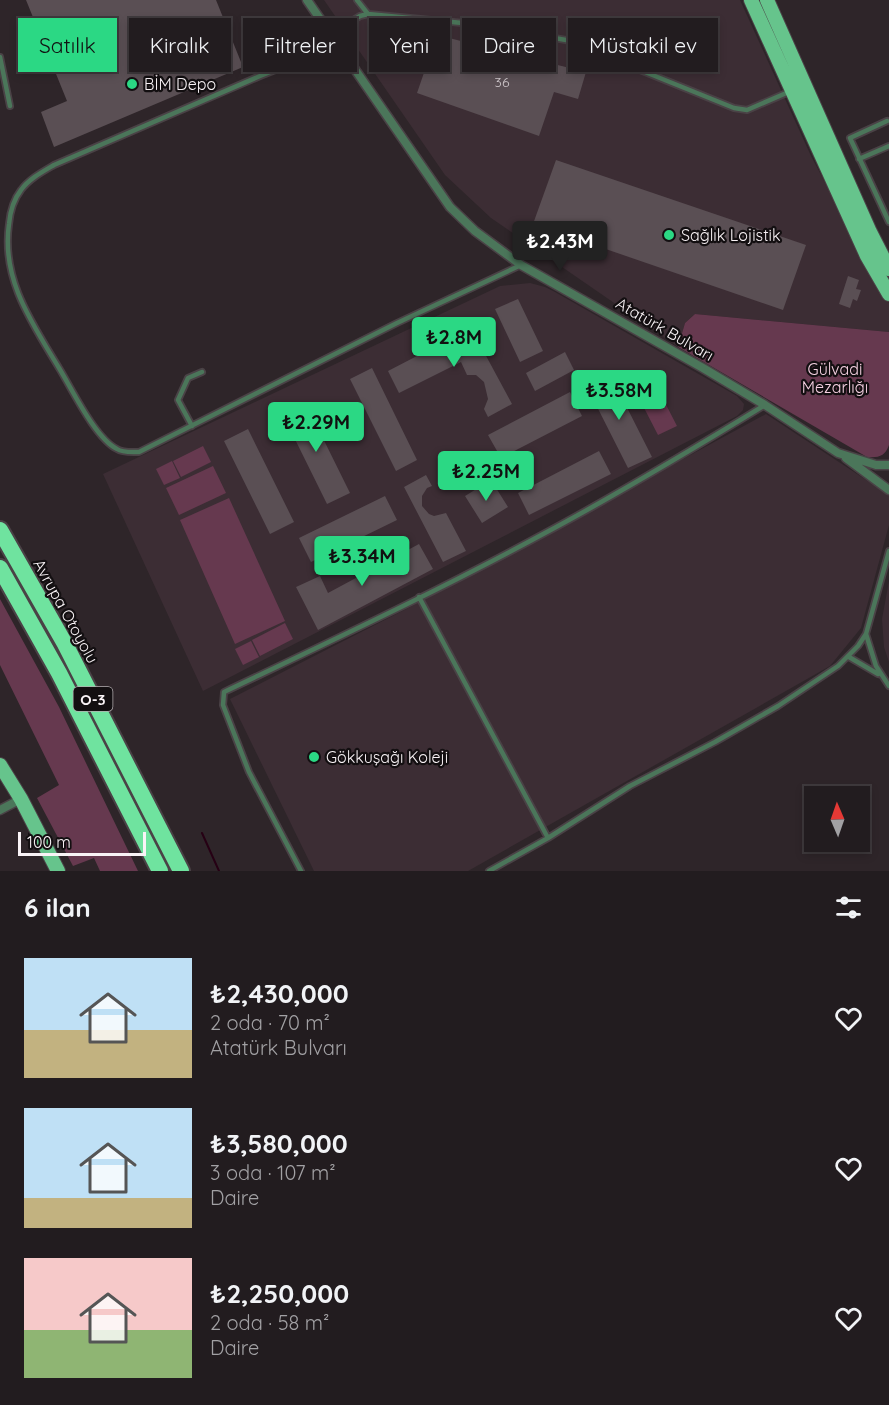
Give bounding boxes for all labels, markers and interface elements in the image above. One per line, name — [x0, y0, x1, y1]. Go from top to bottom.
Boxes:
chip: Satılık — [18, 18, 117, 72]
chip: Kiralık — [129, 18, 231, 72]
chip: Filtreler — [243, 18, 357, 72]
chip: Yeni — [369, 18, 450, 72]
chip: Daire — [462, 18, 556, 72]
chip: Müstakil ev — [568, 18, 718, 72]
house number: 36 — [495, 73, 510, 91]
place label: BİM Depo — [144, 74, 216, 94]
marker: BİM Depo — [125, 77, 139, 91]
pin: ₺2.43M — [511, 221, 609, 272]
place label: Sağlık Lojistik — [681, 225, 781, 245]
text: ₺2.43M — [526, 228, 594, 253]
marker: Sağlık Lojistik — [662, 228, 676, 242]
street label: Atatürk Bulvarı — [613, 293, 717, 365]
pin: ₺2.8M — [412, 317, 496, 368]
text: ₺2.8M — [426, 324, 482, 349]
park label: Gülvadi Mezarlığı — [802, 359, 868, 397]
pin: ₺3.58M — [570, 370, 668, 421]
text: ₺3.58M — [585, 377, 653, 402]
pin: ₺2.29M — [267, 402, 365, 453]
text: ₺2.29M — [282, 409, 350, 434]
pin: ₺2.25M — [437, 451, 535, 502]
text: ₺2.25M — [452, 458, 520, 483]
pin: ₺3.34M — [313, 536, 411, 587]
text: ₺3.34M — [328, 543, 396, 568]
street label: Avrupa Otoyolu — [29, 555, 103, 667]
road number: O-3 — [74, 687, 112, 711]
place label: Gökkuşağı Koleji — [326, 747, 448, 767]
marker: Gökkuşağı Koleji — [307, 750, 321, 764]
north arrow — [804, 786, 870, 852]
map controls — [804, 786, 870, 852]
scale bar — [18, 829, 146, 856]
text: 100 m — [27, 832, 71, 852]
text: 6 ilan — [24, 891, 91, 924]
icon: filters — [832, 891, 865, 924]
text: ₺2,430,000 — [210, 977, 349, 1010]
icon: home — [72, 982, 144, 1054]
icon: heart — [832, 1002, 865, 1035]
text: 2 oda · 70 m² — [210, 1010, 330, 1035]
text: Atatürk Bulvarı — [210, 1035, 347, 1060]
text: ₺3,580,000 — [210, 1127, 348, 1160]
icon: home — [72, 1132, 144, 1204]
icon: heart — [832, 1152, 865, 1185]
text: 3 oda · 107 m² — [210, 1160, 336, 1185]
text: Daire — [210, 1185, 259, 1210]
text: ₺2,250,000 — [210, 1277, 349, 1310]
icon: home — [72, 1282, 144, 1354]
icon: heart — [832, 1302, 865, 1335]
text: 2 oda · 58 m² — [210, 1310, 329, 1335]
text: Daire — [210, 1335, 259, 1360]

